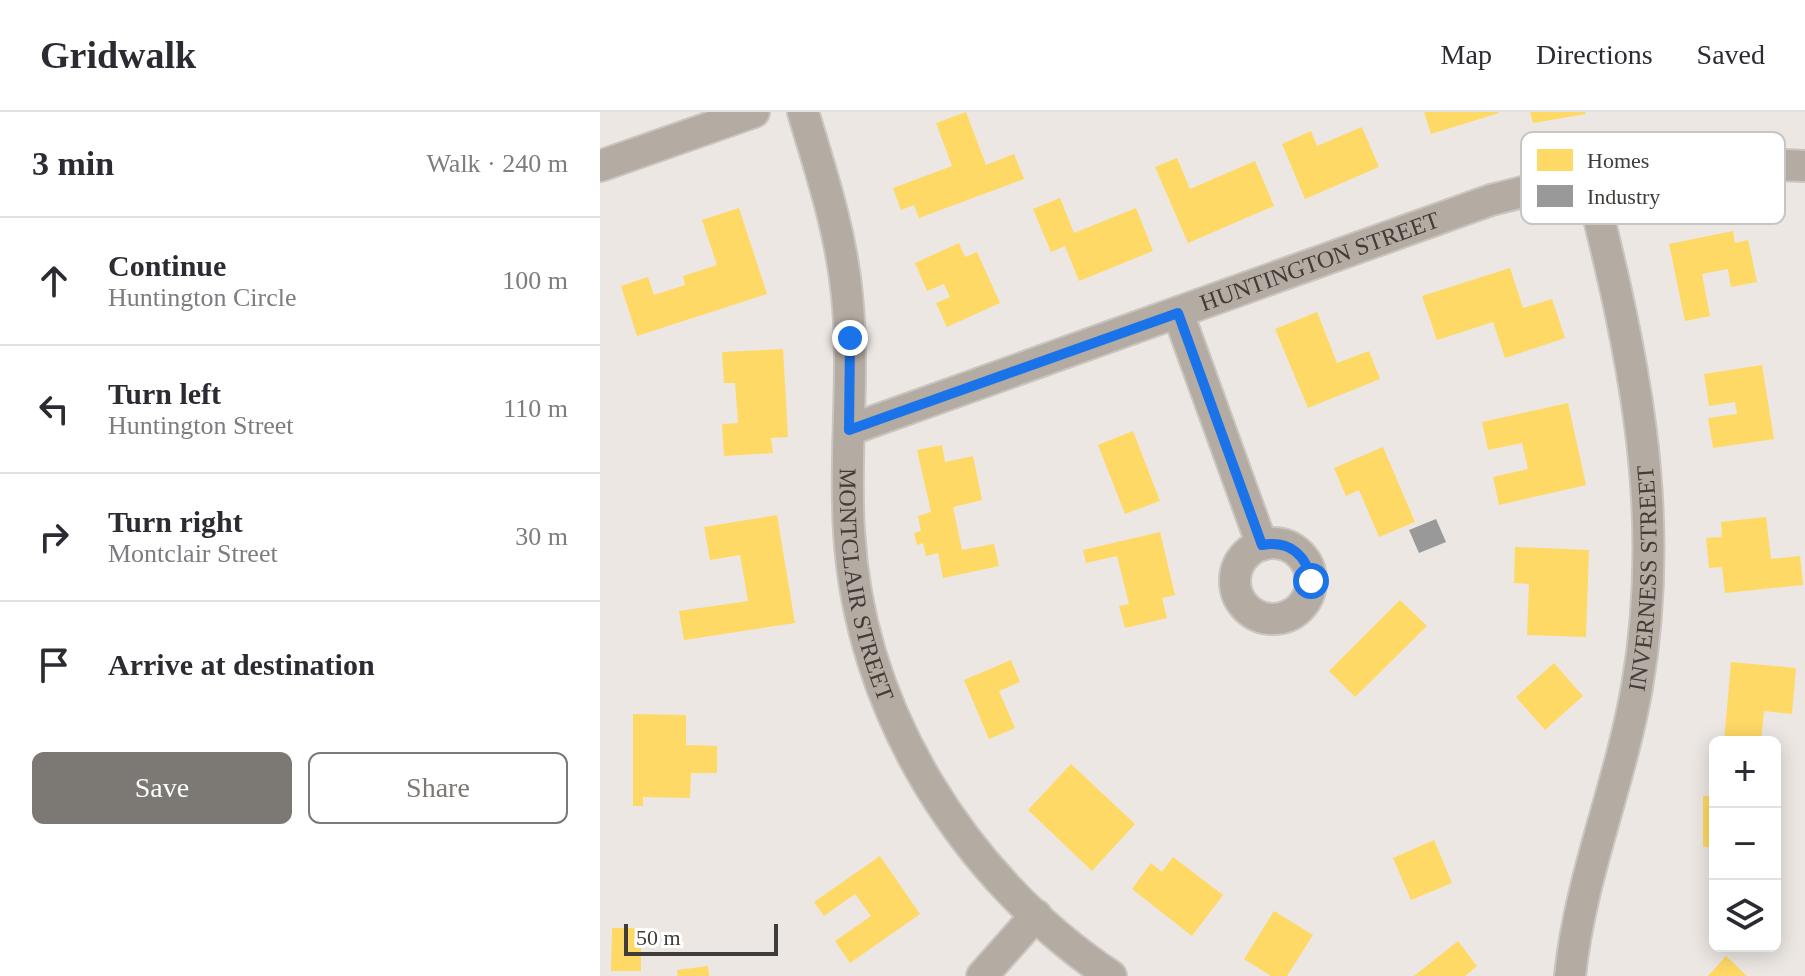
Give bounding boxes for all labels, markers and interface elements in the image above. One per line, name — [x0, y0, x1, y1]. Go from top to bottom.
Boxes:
text: Gridwalk — [40, 34, 196, 76]
text: Map — [1441, 39, 1492, 70]
text: Directions — [1536, 39, 1653, 70]
text: Saved — [1697, 39, 1765, 70]
legend — [1521, 132, 1785, 224]
text: 3 min — [32, 145, 114, 182]
text: Homes — [1587, 148, 1649, 173]
text: Walk · 240 m — [426, 149, 568, 178]
text: Industry — [1587, 184, 1660, 209]
street label: HUNTINGTON STREET — [1197, 206, 1443, 316]
text: Continue — [108, 249, 226, 282]
icon: ahead — [32, 259, 76, 303]
text: 100 m — [502, 266, 568, 295]
text: Huntington Circle — [108, 283, 296, 312]
route end — [832, 320, 868, 356]
text: Turn left — [108, 377, 221, 410]
icon: left — [32, 387, 76, 431]
text: 110 m — [503, 394, 568, 423]
text: Huntington Street — [108, 411, 294, 440]
street label: INVERNESS STREET — [1624, 464, 1662, 693]
street label: MONTCLAIR STREET — [835, 468, 899, 705]
text: Turn right — [108, 505, 243, 538]
icon: right — [32, 515, 76, 559]
text: 30 m — [515, 522, 568, 551]
text: Montclair Street — [108, 539, 278, 568]
route start — [1293, 563, 1329, 599]
icon: arrive — [32, 643, 76, 687]
text: Arrive at destination — [108, 648, 375, 681]
map controls — [1709, 736, 1781, 952]
button: + — [1709, 736, 1781, 808]
button: Save — [32, 752, 292, 824]
button: Share — [308, 752, 568, 824]
button: − — [1709, 808, 1781, 880]
button: layers — [1709, 880, 1781, 952]
scale bar — [624, 920, 778, 956]
text: 50 m — [636, 925, 681, 950]

